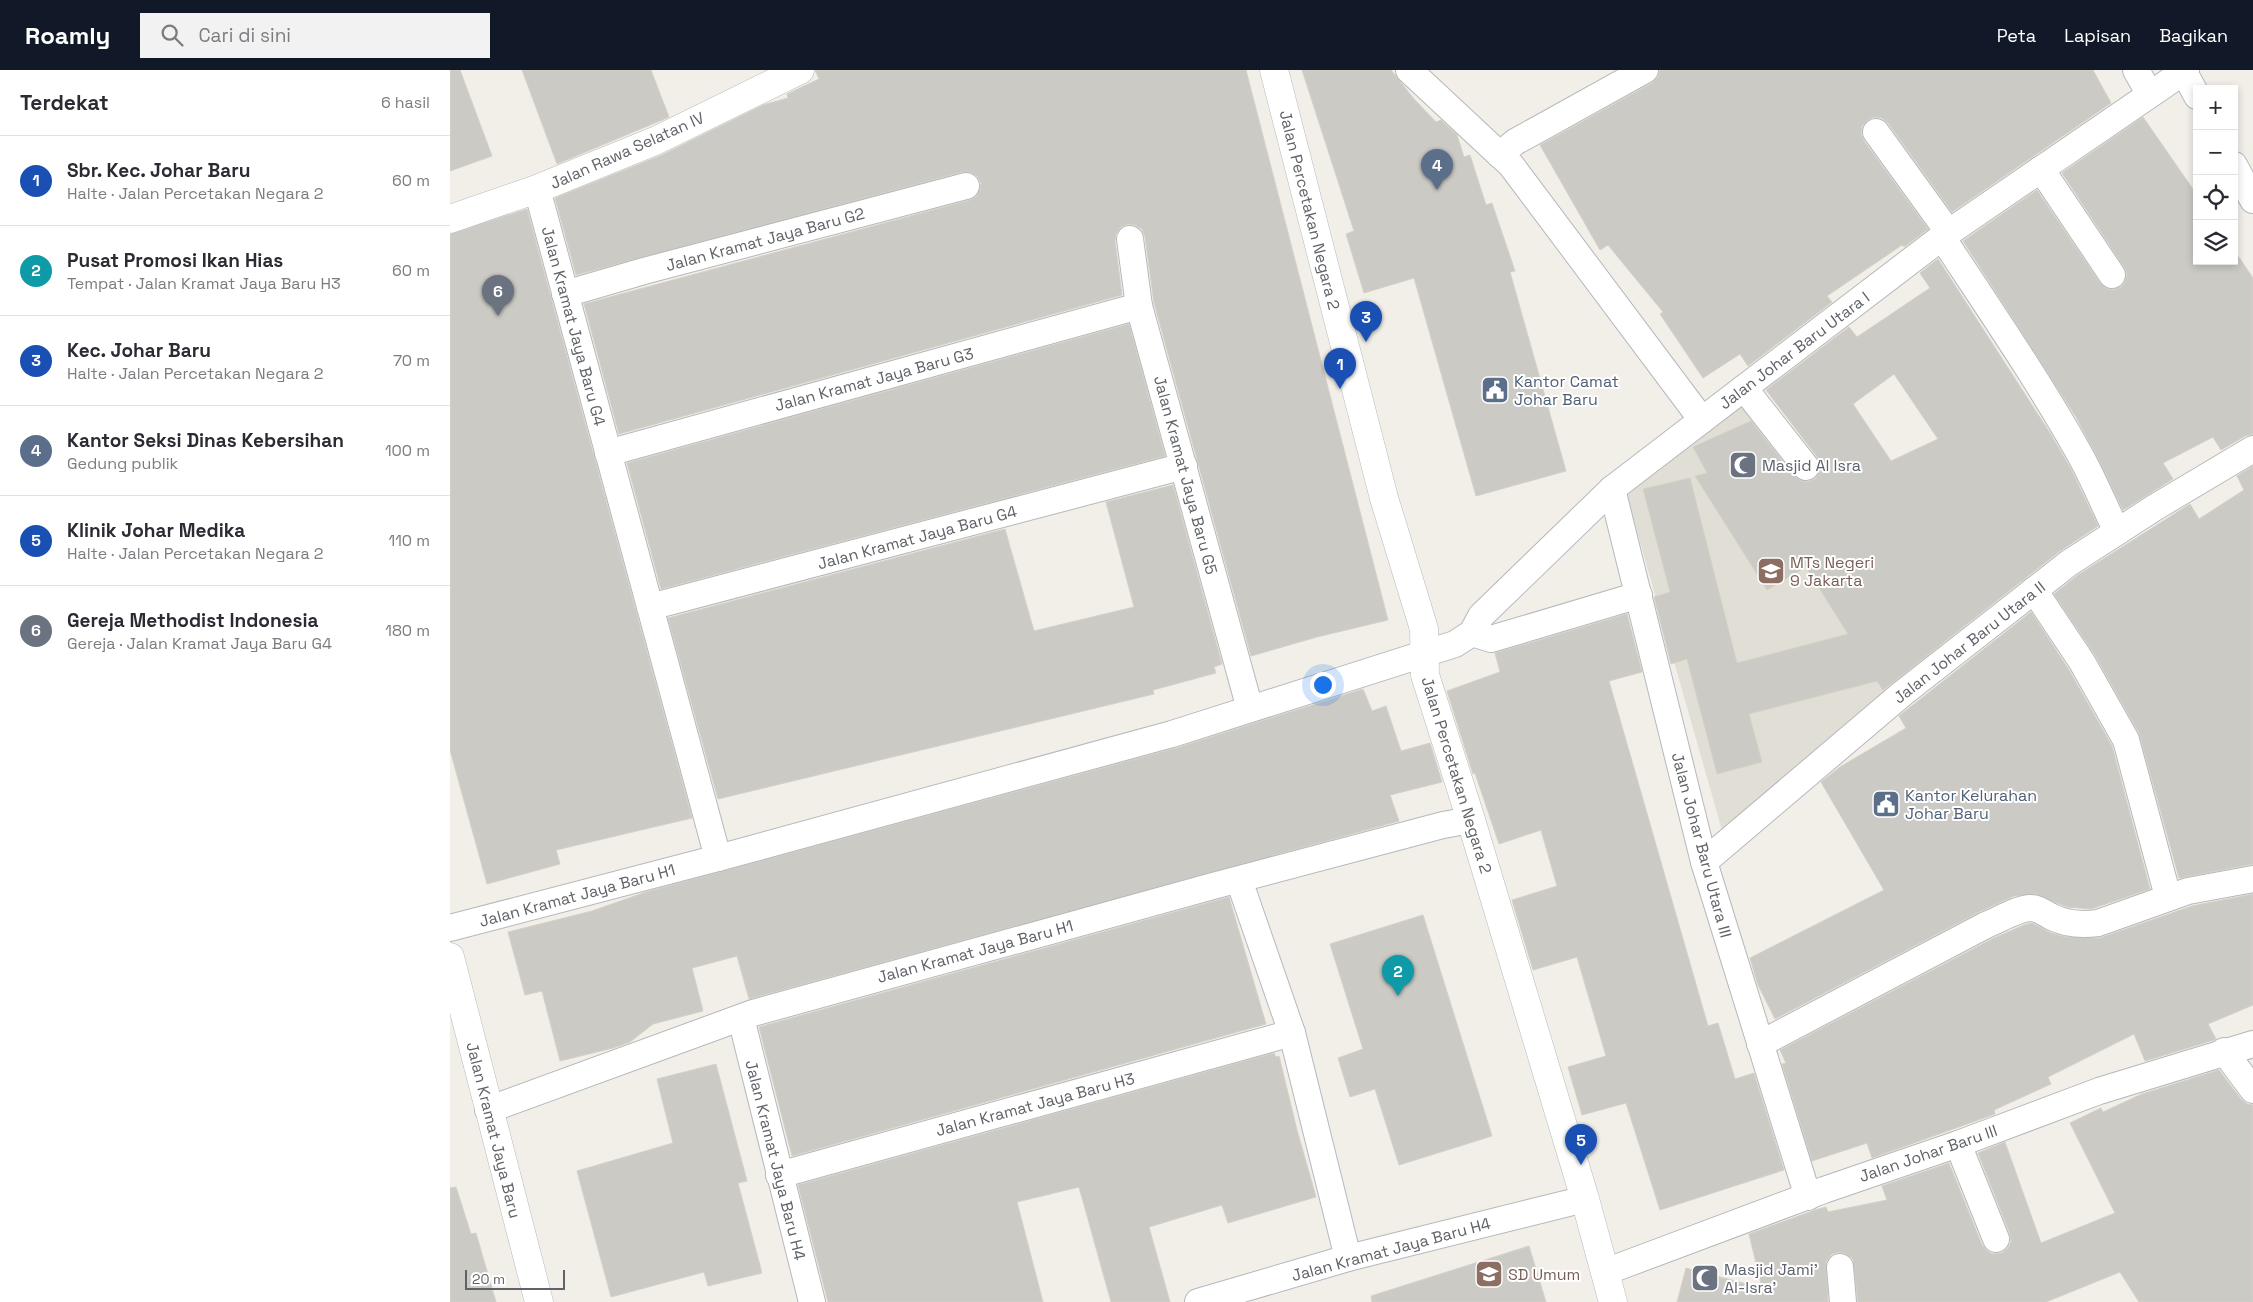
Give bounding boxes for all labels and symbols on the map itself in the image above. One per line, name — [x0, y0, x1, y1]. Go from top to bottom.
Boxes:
street label: Jalan Rawa Selatan IV — [547, 107, 708, 194]
street label: Jalan Percetakan Negara 2 — [1275, 108, 1344, 312]
pin: 4 — [1421, 149, 1453, 190]
street label: Jalan Kramat Jaya Baru G2 — [663, 203, 867, 276]
street label: Jalan Kramat Jaya Baru G4 — [537, 224, 610, 428]
pin: 6 — [482, 275, 514, 316]
street label: Jalan Johar Baru Utara I — [1715, 287, 1874, 414]
pin: 3 — [1350, 301, 1382, 342]
street label: Jalan Kramat Jaya Baru G3 — [772, 343, 976, 416]
pin: 1 — [1324, 348, 1356, 389]
place label: Kantor Camat Johar Baru — [1514, 371, 1619, 410]
street label: Jalan Kramat Jaya Baru G5 — [1149, 373, 1222, 577]
public building icon: Kantor Camat Johar Baru — [1480, 375, 1510, 405]
mosque icon: Masjid Al Isra — [1728, 450, 1758, 480]
place label: Masjid Al Isra — [1762, 455, 1861, 476]
street label: Jalan Kramat Jaya Baru G4 — [815, 501, 1019, 574]
place label: MTs Negeri 9 Jakarta — [1790, 552, 1874, 591]
school or university icon: MTs Negeri 9 Jakarta — [1756, 556, 1786, 586]
street label: Jalan Johar Baru Utara II — [1889, 576, 2050, 708]
your location — [1310, 672, 1336, 698]
street label: Jalan Percetakan Negara 2 — [1417, 674, 1497, 876]
street label: Jalan Johar Baru Utara III — [1667, 750, 1736, 940]
place label: Kantor Kelurahan Johar Baru — [1905, 785, 2037, 824]
public building icon: Kantor Kelurahan Johar Baru — [1871, 789, 1901, 819]
street label: Jalan Kramat Jaya Baru H1 — [477, 859, 677, 932]
street label: Jalan Kramat Jaya Baru H1 — [875, 915, 1075, 988]
pin: 2 — [1382, 955, 1414, 996]
street label: Jalan Kramat Jaya Baru — [461, 1040, 526, 1220]
street label: Jalan Kramat Jaya Baru H4 — [740, 1058, 811, 1262]
street label: Jalan Kramat Jaya Baru H3 — [933, 1068, 1137, 1141]
street label: Jalan Johar Baru III — [1856, 1120, 2000, 1187]
pin: 5 — [1565, 1124, 1597, 1165]
street label: Jalan Kramat Jaya Baru H4 — [1289, 1213, 1493, 1286]
school or university icon: SD Umum — [1474, 1259, 1504, 1289]
place label: Masjid Jami' Al-Isra' — [1724, 1259, 1818, 1298]
mosque icon: Masjid Jami' Al-Isra' — [1690, 1263, 1720, 1293]
place label: SD Umum — [1508, 1264, 1580, 1285]
scale bar — [465, 1267, 565, 1290]

